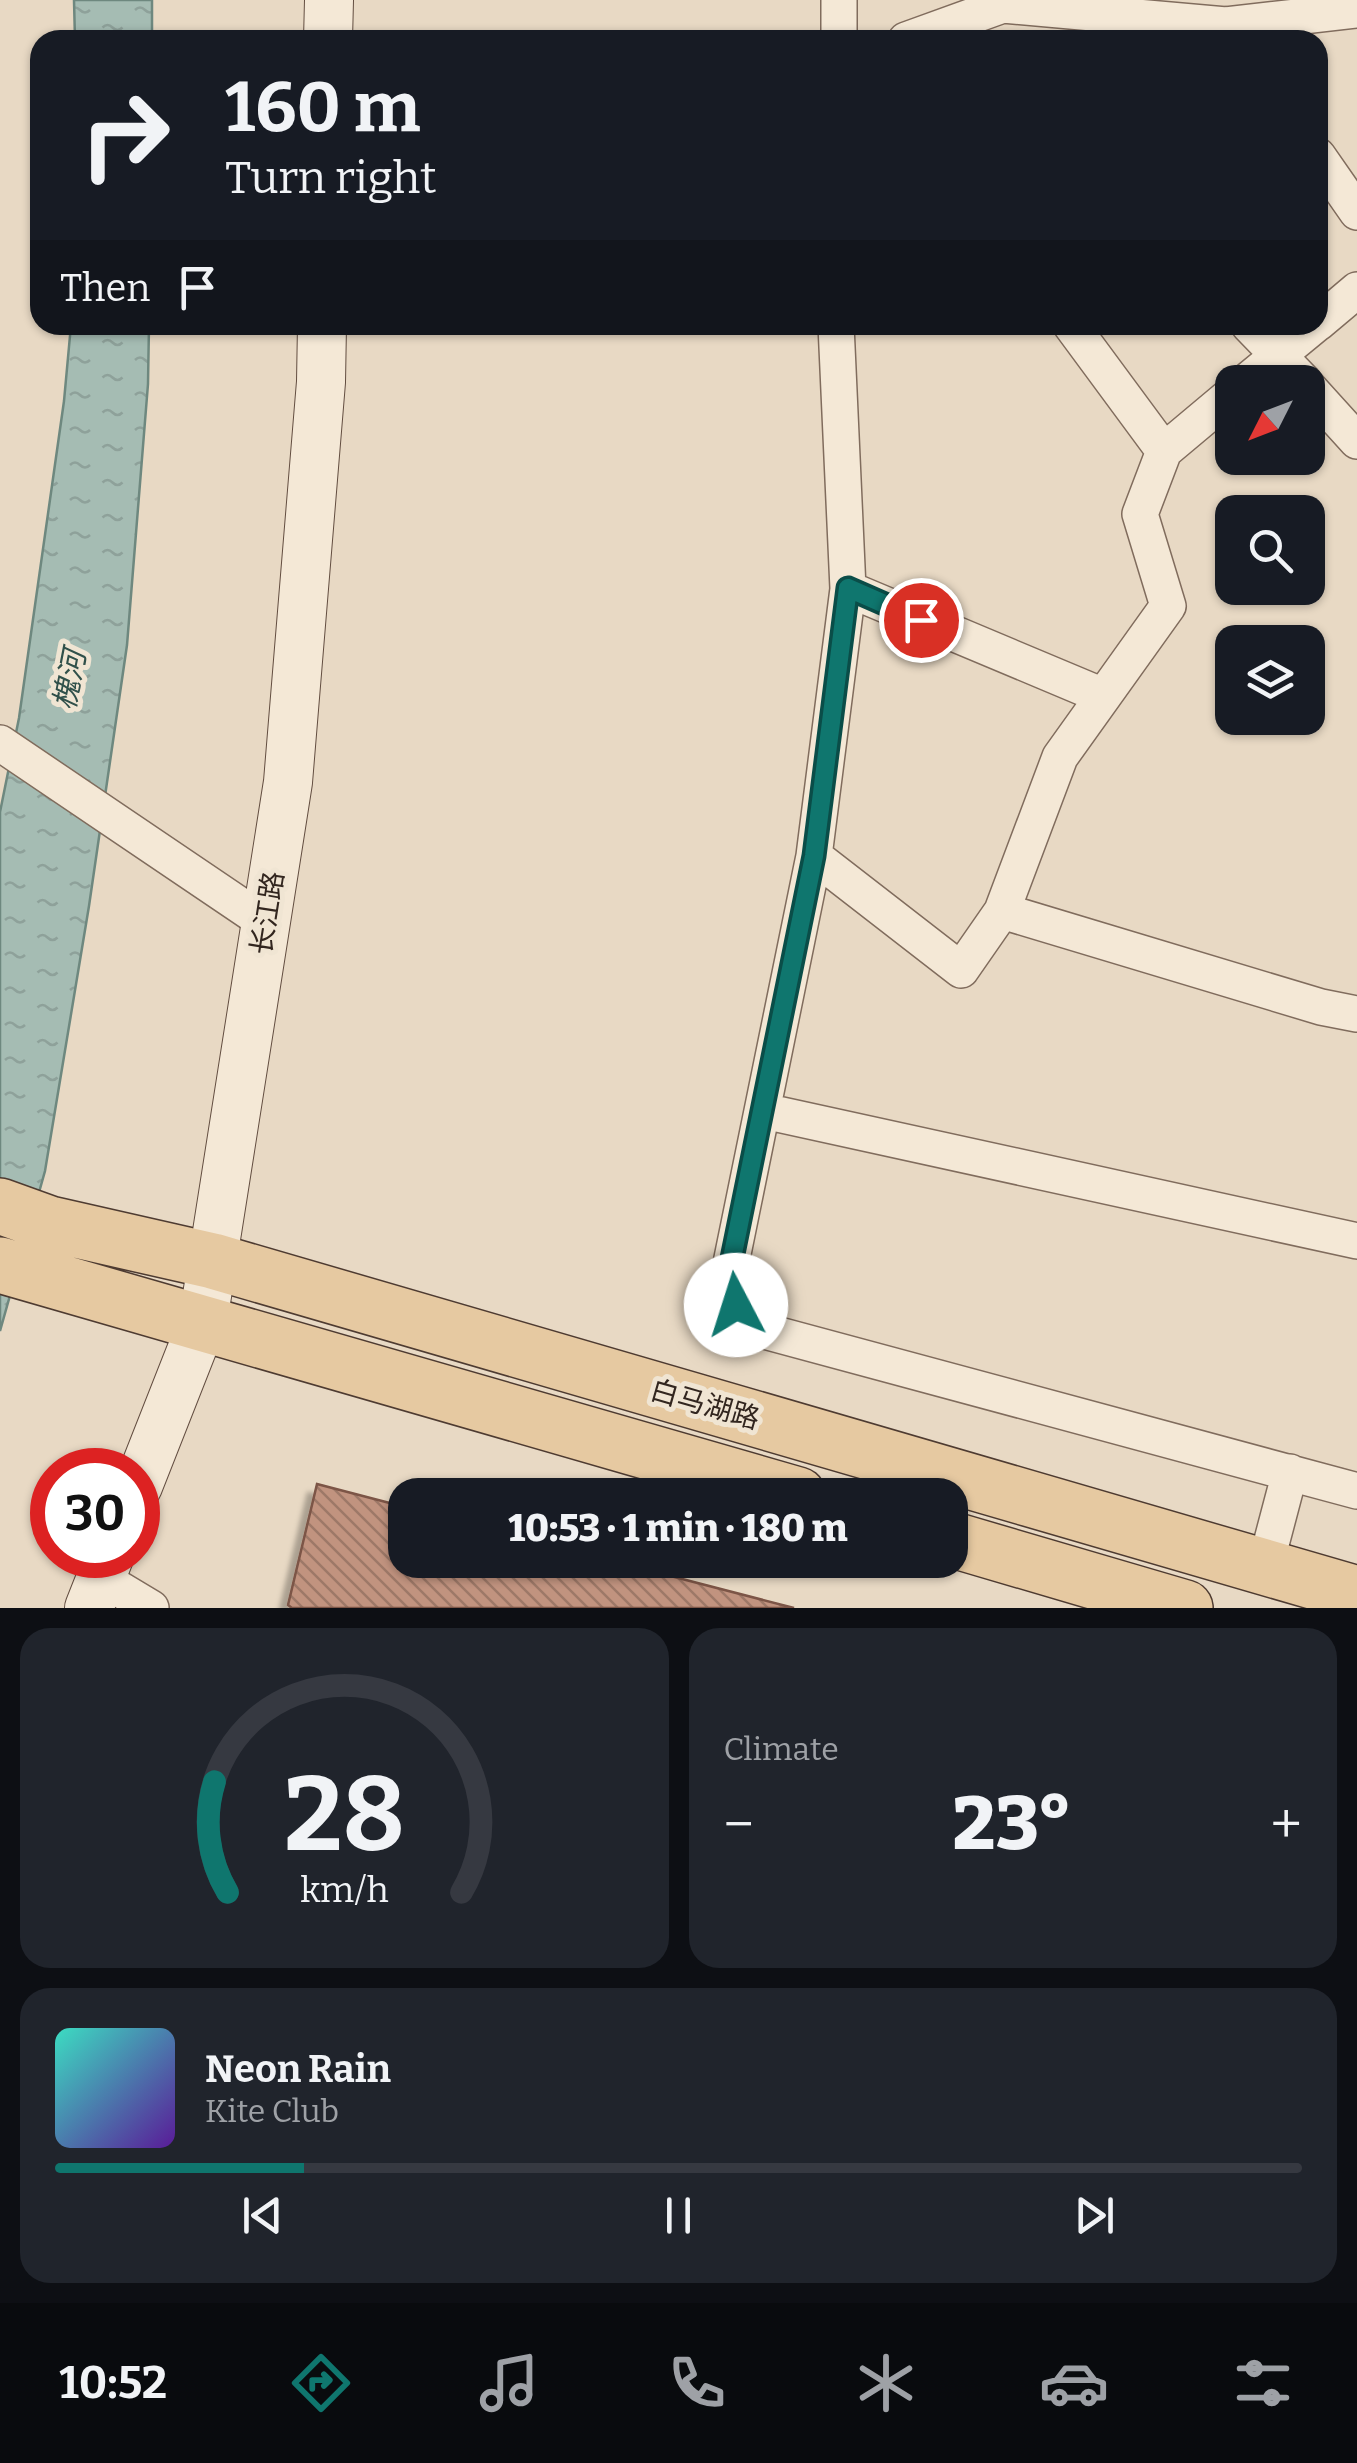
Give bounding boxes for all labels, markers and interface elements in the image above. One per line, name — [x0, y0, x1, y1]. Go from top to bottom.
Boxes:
text: 160 m — [225, 66, 420, 150]
icon: right — [60, 70, 190, 200]
text: Turn right — [225, 151, 437, 205]
icon: arrive — [170, 260, 225, 315]
text: Then — [60, 265, 150, 311]
north arrow — [1215, 365, 1325, 475]
map controls — [1215, 365, 1325, 735]
button: search — [1215, 495, 1325, 605]
pin — [879, 578, 964, 663]
icon: arrive — [894, 593, 949, 648]
button: layers — [1215, 625, 1325, 735]
water label: 槐河 — [47, 642, 94, 713]
street label: 长江路 — [245, 869, 290, 957]
position arrow — [684, 1253, 788, 1357]
street label: 白马湖路 — [646, 1373, 763, 1436]
speed limit sign: 30 — [30, 1448, 160, 1578]
text: 10:53 · 1 min · 180 m — [508, 1505, 848, 1551]
text: Climate — [724, 1730, 839, 1768]
text: 28 — [284, 1753, 405, 1878]
text: 23° — [953, 1779, 1072, 1869]
text: − — [724, 1792, 754, 1858]
text: + — [1271, 1792, 1302, 1858]
text: km/h — [300, 1869, 388, 1911]
text: Neon Rain — [205, 2046, 391, 2092]
text: Kite Club — [205, 2092, 339, 2130]
icon: previous — [235, 2188, 290, 2243]
icon: pause — [651, 2188, 706, 2243]
icon: next — [1067, 2188, 1122, 2243]
icon: directions — [286, 2348, 356, 2418]
icon: music — [474, 2348, 544, 2418]
icon: phone — [662, 2348, 732, 2418]
icon: climate — [851, 2348, 921, 2418]
icon: car — [1039, 2348, 1109, 2418]
icon: filters — [1228, 2348, 1298, 2418]
text: 10:52 — [59, 2356, 167, 2410]

